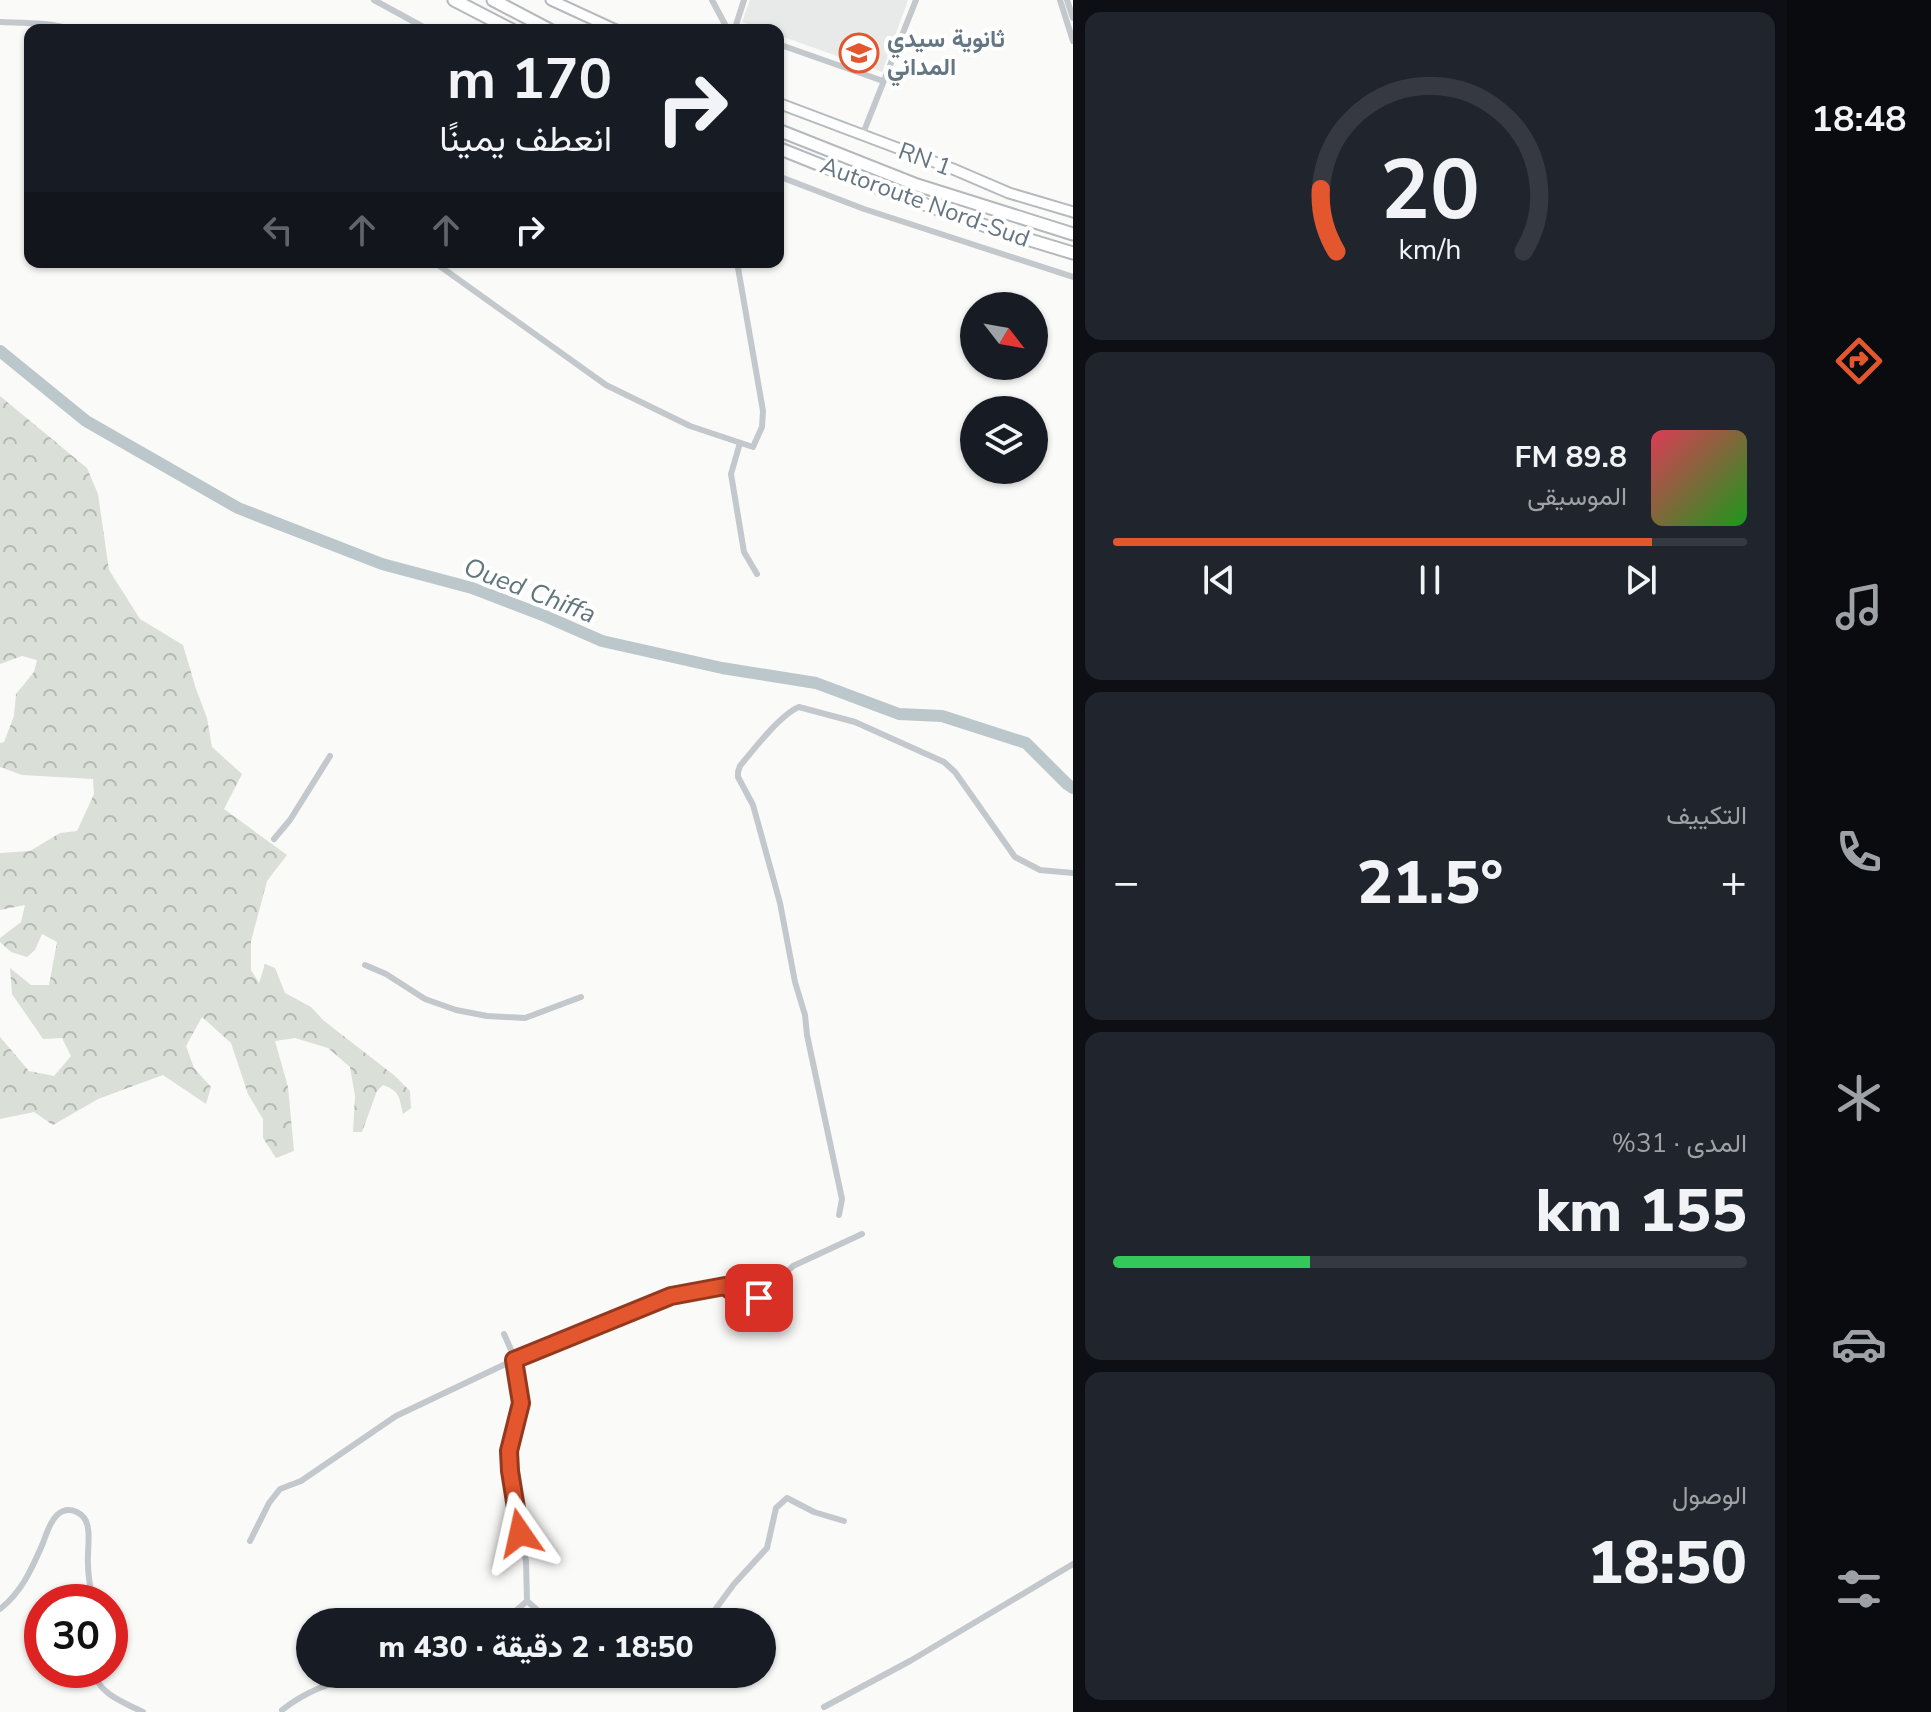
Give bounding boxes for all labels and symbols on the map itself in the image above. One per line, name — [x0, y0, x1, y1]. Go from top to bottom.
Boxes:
place label: ثانوية سيدي المداني — [887, 23, 1005, 87]
school or university icon: ثانوية سيدي المداني — [838, 32, 880, 74]
street label: RN 1 — [894, 135, 956, 183]
street label: Autoroute Nord-Sud — [816, 149, 1034, 255]
north arrow — [960, 292, 1048, 380]
water label: Oued Chiffa — [459, 549, 601, 632]
pin — [725, 1264, 793, 1332]
position arrow — [478, 1491, 562, 1575]
speed limit sign: 30 — [24, 1584, 128, 1688]

